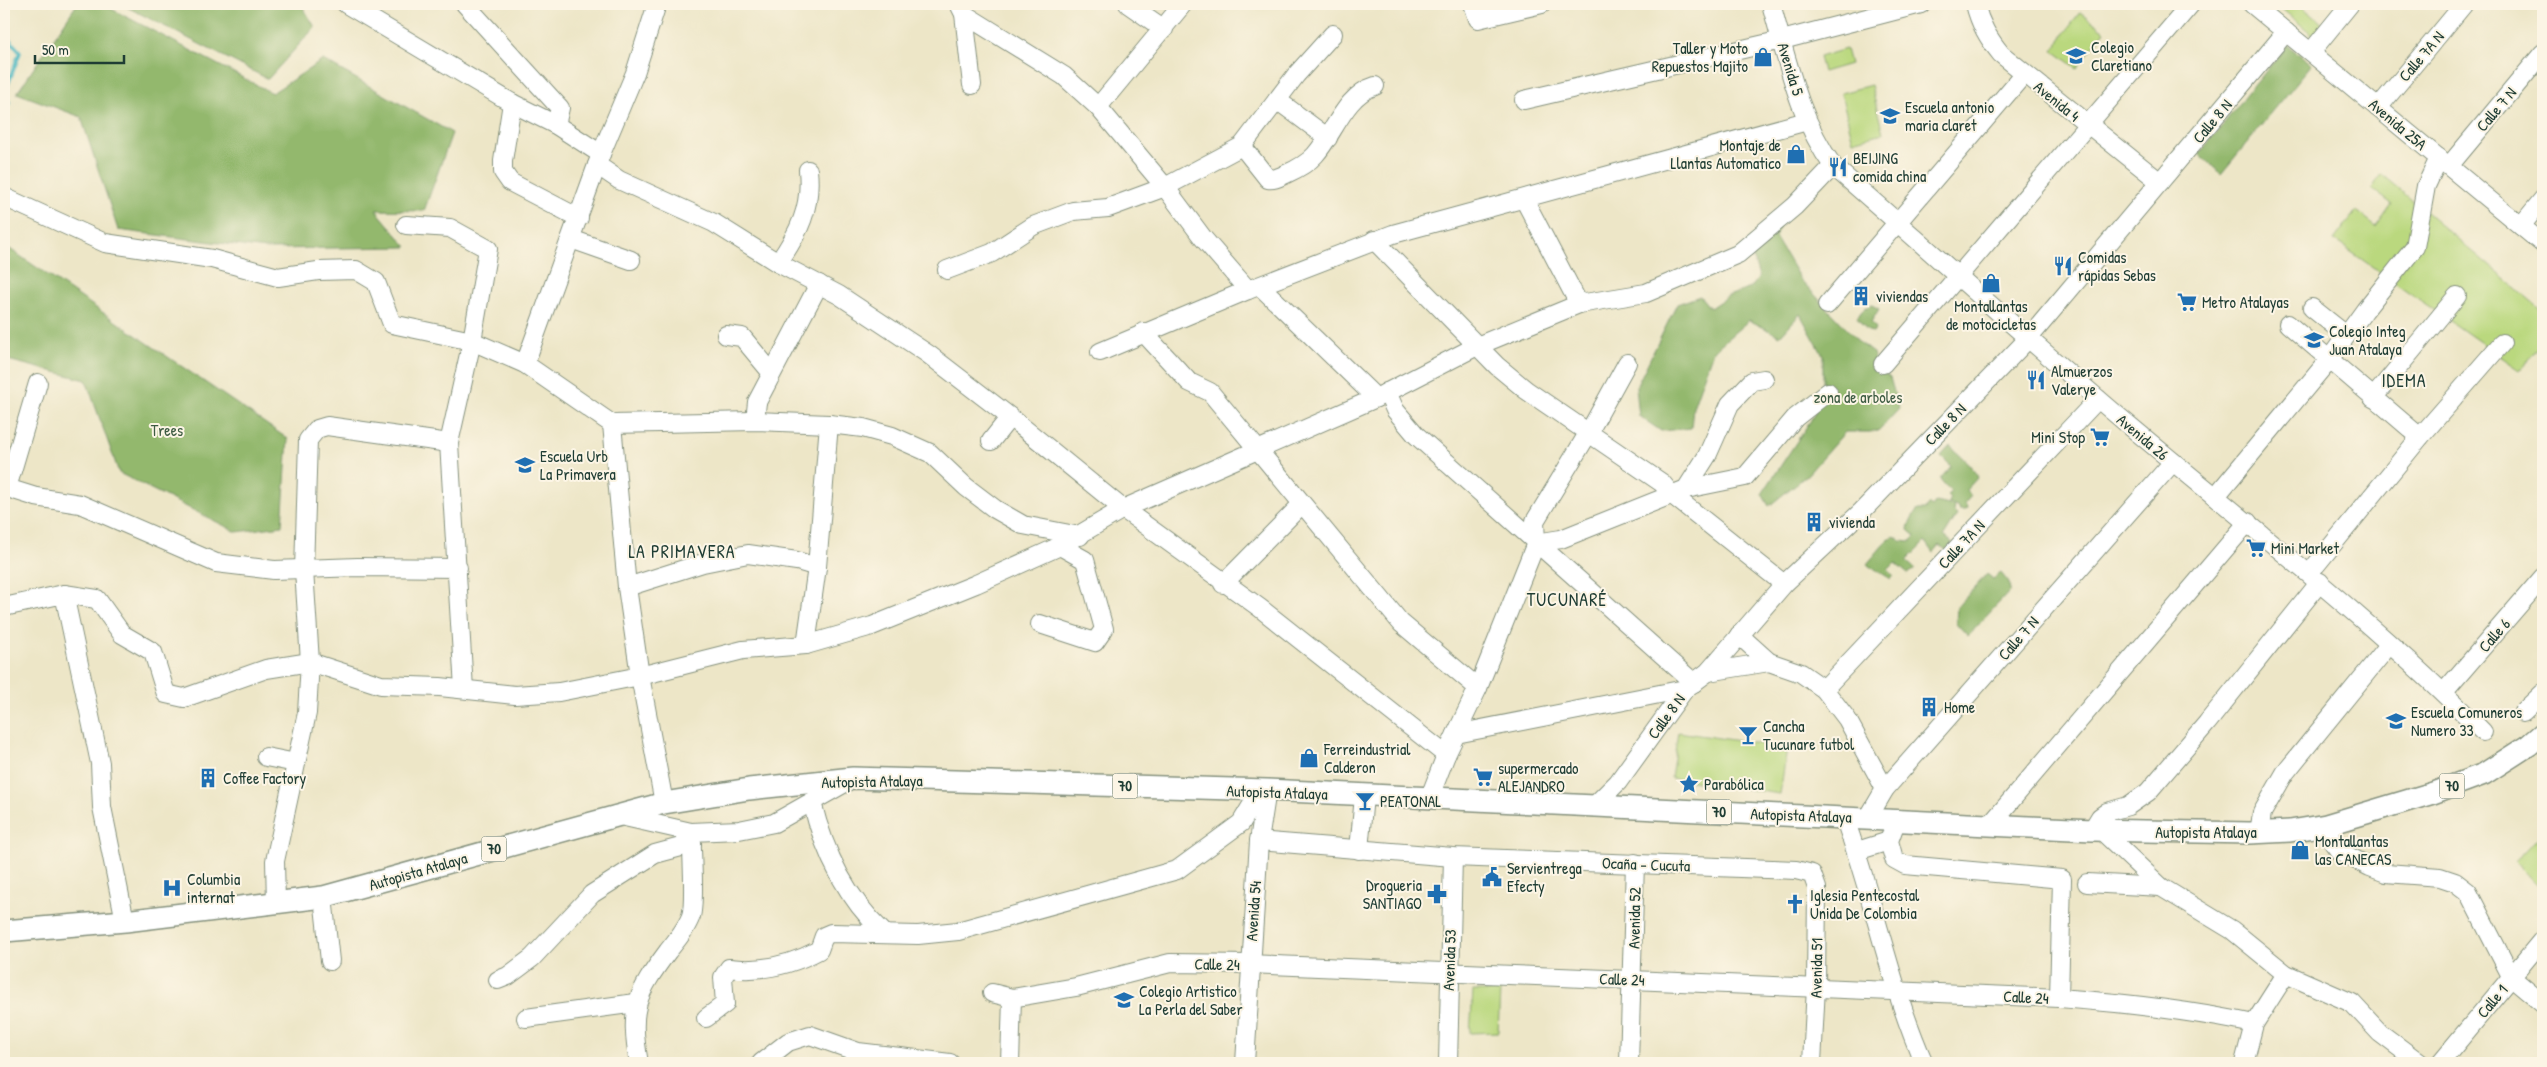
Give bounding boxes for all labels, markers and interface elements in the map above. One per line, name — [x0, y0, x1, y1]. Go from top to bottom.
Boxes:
street label: Calle 7A N — [2393, 26, 2449, 86]
scale bar — [35, 32, 124, 64]
place label: Colegio Claretiano — [2091, 36, 2152, 76]
place label: Taller y Moto Repuestos Majito — [1652, 37, 1749, 77]
text: 50 m — [42, 39, 69, 60]
street label: Avenida 5 — [1773, 40, 1810, 98]
school or university icon: Colegio Claretiano — [2065, 45, 2087, 67]
shop icon: Taller y Moto Repuestos Majito — [1752, 46, 1774, 68]
street label: Avenida 4 — [2029, 76, 2085, 126]
street label: Calle 7 N — [2471, 82, 2521, 136]
street label: Avenida 25A — [2364, 93, 2432, 155]
street label: Calle 8 N — [2187, 94, 2237, 148]
place label: Escuela antonio maria claret — [1905, 96, 1995, 136]
school or university icon: Escuela antonio maria claret — [1879, 105, 1901, 127]
place label: Montaje de Llantas Automatico — [1671, 134, 1782, 174]
shop icon: Montaje de Llantas Automatico — [1785, 143, 1807, 165]
place label: BEIJING comida china — [1853, 147, 1926, 187]
restaurant icon: BEIJING comida china — [1827, 156, 1849, 178]
place label: Comidas rápidas Sebas — [2078, 246, 2156, 286]
restaurant icon: Comidas rápidas Sebas — [2052, 255, 2074, 277]
shop icon: Montallantas de motocicletas — [1980, 272, 2002, 294]
building icon: viviendas — [1850, 285, 1872, 307]
place label: viviendas — [1876, 285, 1928, 307]
supermarket icon: Metro Atalayas — [2176, 291, 2198, 313]
place label: Metro Atalayas — [2202, 291, 2289, 313]
place label: Montallantas de motocicletas — [1946, 295, 2036, 335]
place label: Colegio Integ Juan Atalaya — [2329, 320, 2406, 360]
school or university icon: Colegio Integ Juan Atalaya — [2303, 329, 2325, 351]
place label: Almuerzos Valerye — [2051, 360, 2112, 400]
district label: IDEMA — [2381, 368, 2427, 393]
restaurant icon: Almuerzos Valerye — [2025, 369, 2047, 391]
park label: zona de arboles — [1813, 386, 1903, 408]
street label: Calle 8 N — [1919, 398, 1971, 450]
street label: Avenida 26 — [2112, 409, 2174, 465]
park label: Trees — [151, 419, 183, 441]
place label: Mini Stop — [2031, 426, 2085, 448]
supermarket icon: Mini Stop — [2089, 426, 2111, 448]
place label: Escuela Urb La Primavera — [540, 445, 616, 485]
school or university icon: Escuela Urb La Primavera — [514, 454, 536, 476]
building icon: vivienda — [1803, 511, 1825, 533]
place label: vivienda — [1829, 511, 1875, 533]
street label: Calle 7A N — [1933, 515, 1989, 573]
supermarket icon: Mini Market — [2245, 537, 2267, 559]
place label: Mini Market — [2271, 537, 2340, 559]
district label: LA PRIMAVERA — [628, 539, 736, 564]
district label: TUCUNARÉ — [1527, 587, 1607, 612]
street label: Calle 7 N — [1993, 611, 2043, 665]
street label: Calle 6 — [2473, 613, 2515, 657]
street label: Calle 8 N — [1642, 689, 1690, 743]
building icon: Home — [1918, 696, 1940, 718]
place label: Home — [1944, 696, 1976, 718]
place label: Escuela Comuneros Numero 33 — [2411, 701, 2522, 741]
school or university icon: Escuela Comuneros Numero 33 — [2385, 710, 2407, 732]
place label: Cancha Tucunare futbol — [1763, 715, 1855, 755]
bar icon: Cancha Tucunare futbol — [1737, 724, 1759, 746]
place label: Ferreindustrial Calderon — [1323, 738, 1411, 778]
shop icon: Ferreindustrial Calderon — [1298, 747, 1320, 769]
place label: supermercado ALEJANDRO — [1498, 757, 1579, 797]
supermarket icon: supermercado ALEJANDRO — [1472, 766, 1494, 788]
building icon: Coffee Factory — [197, 767, 219, 789]
place label: Coffee Factory — [223, 767, 307, 789]
street label: Autopista Atalaya — [821, 769, 923, 793]
place icon: Parabólica — [1678, 773, 1700, 795]
place label: Parabólica — [1704, 773, 1764, 795]
road number: 70 — [1112, 774, 1138, 798]
road number: 70 — [2440, 774, 2464, 798]
street label: Autopista Atalaya — [1226, 779, 1328, 805]
bar icon: PEATONAL — [1354, 790, 1376, 812]
place label: PEATONAL — [1380, 790, 1441, 812]
road number: 70 — [1706, 800, 1732, 824]
street label: Autopista Atalaya — [1750, 802, 1852, 828]
street label: Autopista Atalaya — [2155, 821, 2257, 843]
place label: Montallantas las CANECAS — [2315, 830, 2392, 870]
road number: 70 — [482, 836, 506, 862]
shop icon: Montallantas las CANECAS — [2289, 839, 2311, 861]
street label: Autopista Atalaya — [366, 846, 470, 896]
street label: Ocaña - Cucuta — [1602, 851, 1690, 877]
place label: Servientrega Efecty — [1507, 857, 1582, 897]
public building icon: Servientrega Efecty — [1481, 866, 1503, 888]
place label: Columbia internat — [187, 868, 240, 908]
place label: Drogueria SANTIAGO — [1363, 874, 1422, 914]
hospital icon: Columbia internat — [161, 877, 183, 899]
street label: Avenida 54 — [1240, 880, 1266, 942]
pharmacy icon: Drogueria SANTIAGO — [1426, 883, 1448, 905]
place label: Iglesia Pentecostal Unida De Colombia — [1810, 884, 1920, 924]
street label: Avenida 52 — [1622, 886, 1646, 949]
church icon: Iglesia Pentecostal Unida De Colombia — [1784, 893, 1806, 915]
street label: Avenida 53 — [1437, 929, 1461, 991]
street label: Avenida 51 — [1804, 938, 1828, 998]
street label: Calle 24 — [1194, 953, 1240, 975]
street label: Calle 24 — [1599, 967, 1645, 991]
street label: Calle 1 — [2471, 979, 2513, 1023]
place label: Colegio Artistico La Perla del Saber — [1139, 980, 1243, 1020]
street label: Calle 24 — [2003, 985, 2049, 1009]
school or university icon: Colegio Artistico La Perla del Saber — [1113, 989, 1135, 1011]

